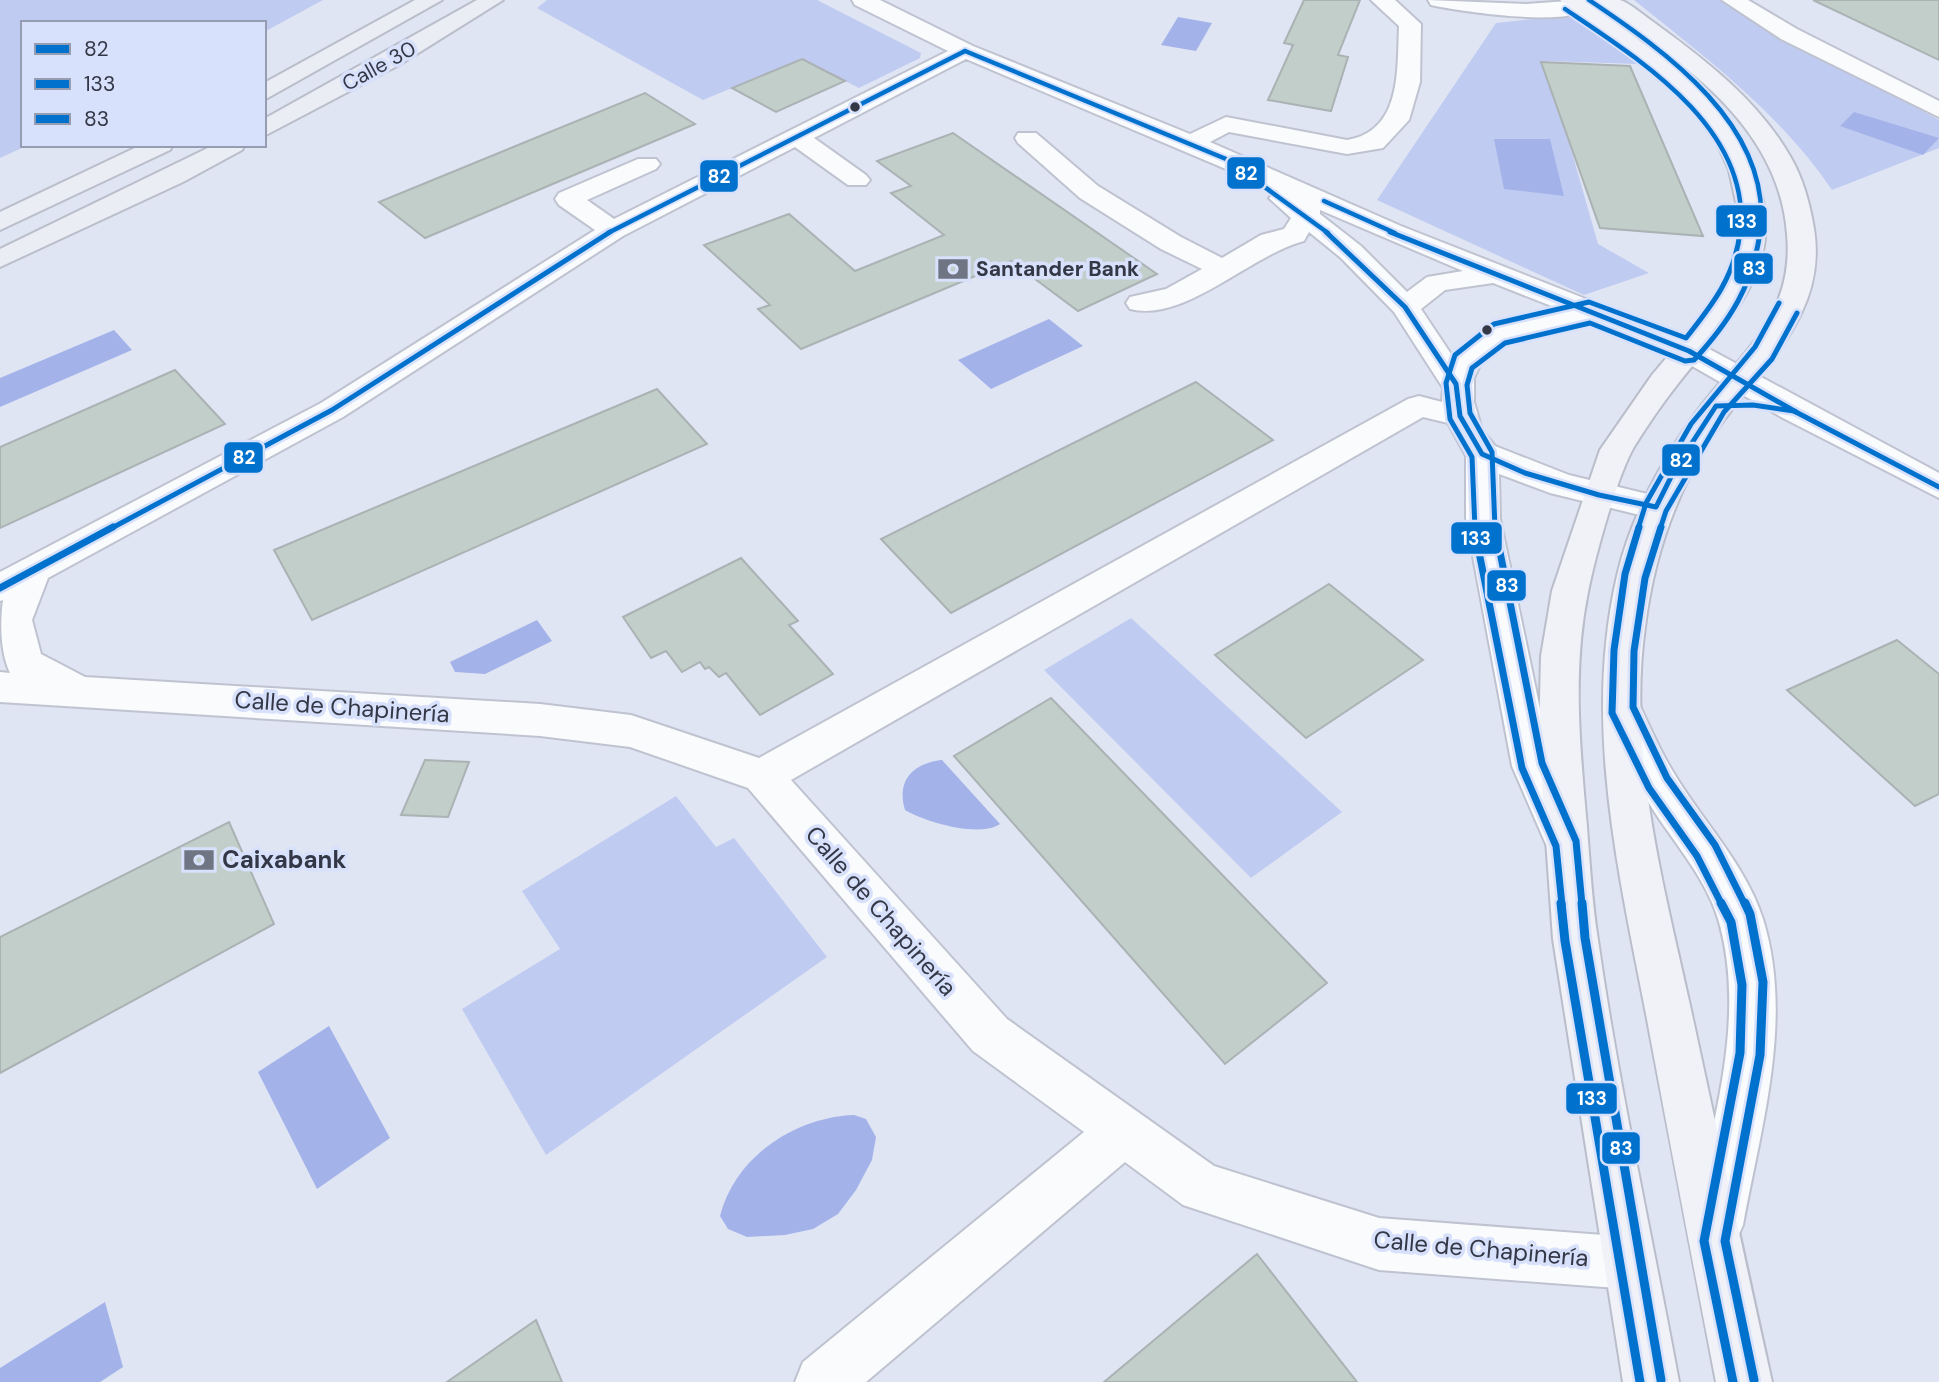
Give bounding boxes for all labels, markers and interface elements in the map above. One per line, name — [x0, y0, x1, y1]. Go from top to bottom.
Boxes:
legend — [21, 21, 266, 147]
street label: Calle 30 — [337, 34, 421, 98]
text: 82 — [84, 35, 109, 63]
text: 133 — [84, 70, 115, 98]
unlabelled marker — [848, 100, 862, 114]
text: 83 — [84, 105, 109, 133]
line badge: 82 — [1226, 156, 1266, 190]
line badge: 82 — [699, 159, 739, 193]
text: 82 — [1235, 161, 1257, 186]
text: 82 — [708, 164, 730, 189]
line badge: 133 — [1715, 204, 1768, 238]
text: 133 — [1727, 209, 1757, 234]
bank icon: Santander Bank — [936, 252, 970, 286]
line badge: 83 — [1733, 252, 1774, 285]
place label: Santander Bank — [976, 255, 1139, 283]
text: 83 — [1742, 256, 1766, 281]
unlabelled marker — [1480, 323, 1494, 337]
line badge: 82 — [223, 441, 264, 474]
line badge: 82 — [1661, 443, 1701, 477]
text: 82 — [233, 445, 255, 470]
text: 82 — [1670, 448, 1692, 473]
line badge: 133 — [1450, 521, 1503, 555]
text: 133 — [1461, 526, 1491, 551]
line badge: 83 — [1486, 569, 1527, 602]
text: 83 — [1495, 573, 1519, 598]
street label: Calle de Chapinería — [233, 684, 451, 729]
street label: Calle de Chapinería — [799, 819, 964, 1002]
bank icon: Caixabank — [182, 843, 216, 877]
place label: Caixabank — [222, 844, 346, 875]
line badge: 133 — [1565, 1082, 1618, 1115]
text: 133 — [1577, 1086, 1607, 1111]
line badge: 83 — [1601, 1131, 1641, 1165]
text: 83 — [1609, 1136, 1633, 1161]
street label: Calle de Chapinería — [1372, 1224, 1590, 1273]

